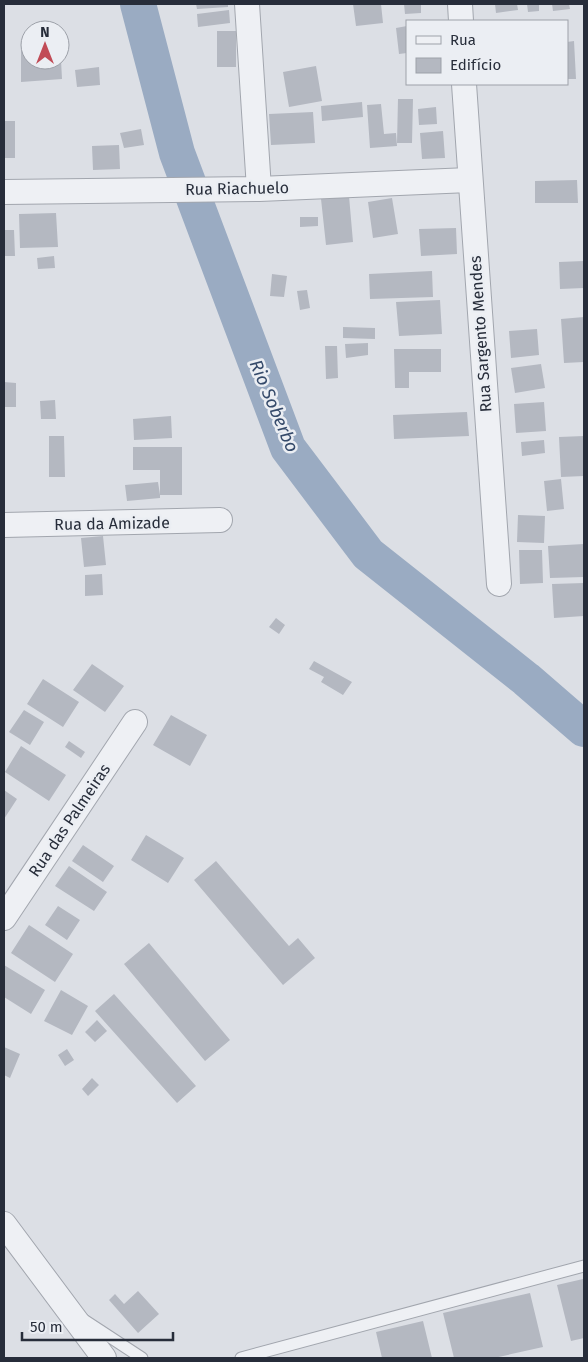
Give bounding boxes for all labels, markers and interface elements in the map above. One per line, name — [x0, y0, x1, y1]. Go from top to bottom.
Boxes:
north arrow — [20, 20, 70, 70]
legend — [406, 20, 568, 85]
text: N — [40, 24, 50, 41]
text: Rua — [450, 31, 476, 49]
text: Edifício — [450, 56, 501, 74]
street label: Rua Riachuelo — [185, 178, 289, 199]
street label: Rua Sargento Mendes — [466, 255, 495, 413]
water label: Rio Soberbo — [245, 356, 303, 456]
street label: Rua da Amizade — [54, 513, 170, 534]
street label: Rua das Palmeiras — [25, 760, 114, 880]
scale bar — [22, 1310, 174, 1342]
text: 50 m — [30, 1318, 63, 1336]

